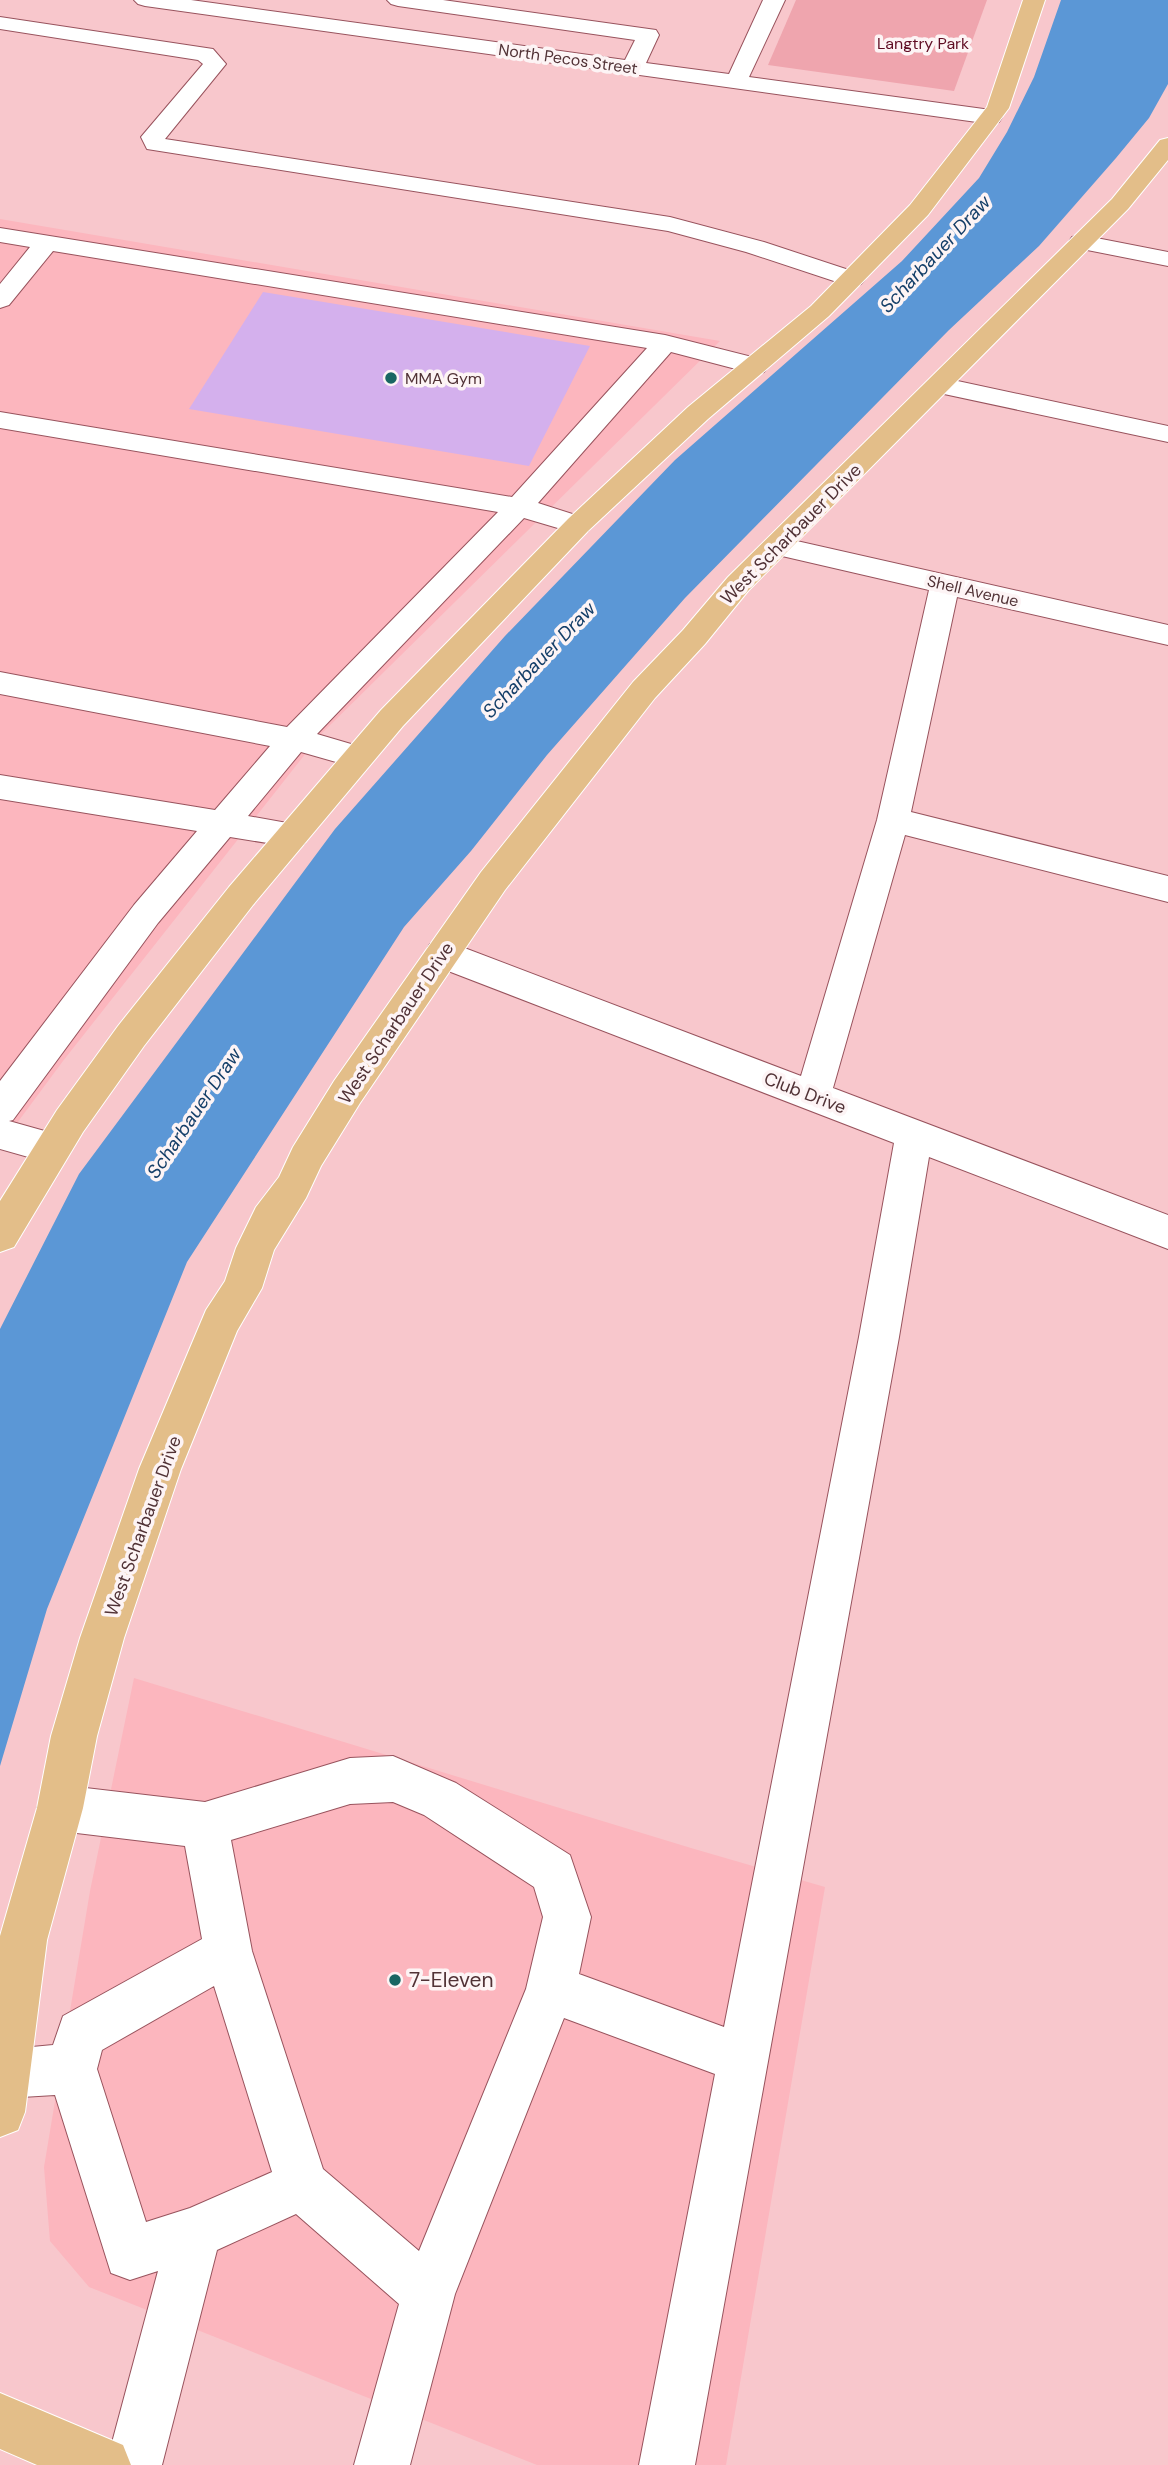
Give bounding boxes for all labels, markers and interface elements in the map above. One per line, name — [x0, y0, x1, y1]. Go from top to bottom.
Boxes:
park label: Langtry Park — [877, 33, 969, 54]
street label: North Pecos Street — [497, 39, 639, 79]
water label: Scharbauer Draw — [874, 190, 996, 318]
place label: MMA Gym — [405, 368, 482, 389]
marker: MMA Gym — [383, 370, 399, 386]
street label: West Scharbauer Drive — [715, 458, 867, 610]
street label: Shell Avenue — [925, 570, 1021, 612]
water label: Scharbauer Draw — [477, 596, 601, 723]
street label: West Scharbauer Drive — [333, 937, 459, 1109]
water label: Scharbauer Draw — [141, 1043, 247, 1183]
street label: Club Drive — [761, 1066, 849, 1120]
street label: West Scharbauer Drive — [99, 1432, 187, 1620]
place label: 7-Eleven — [409, 1966, 493, 1994]
marker: 7-Eleven — [387, 1972, 403, 1988]

